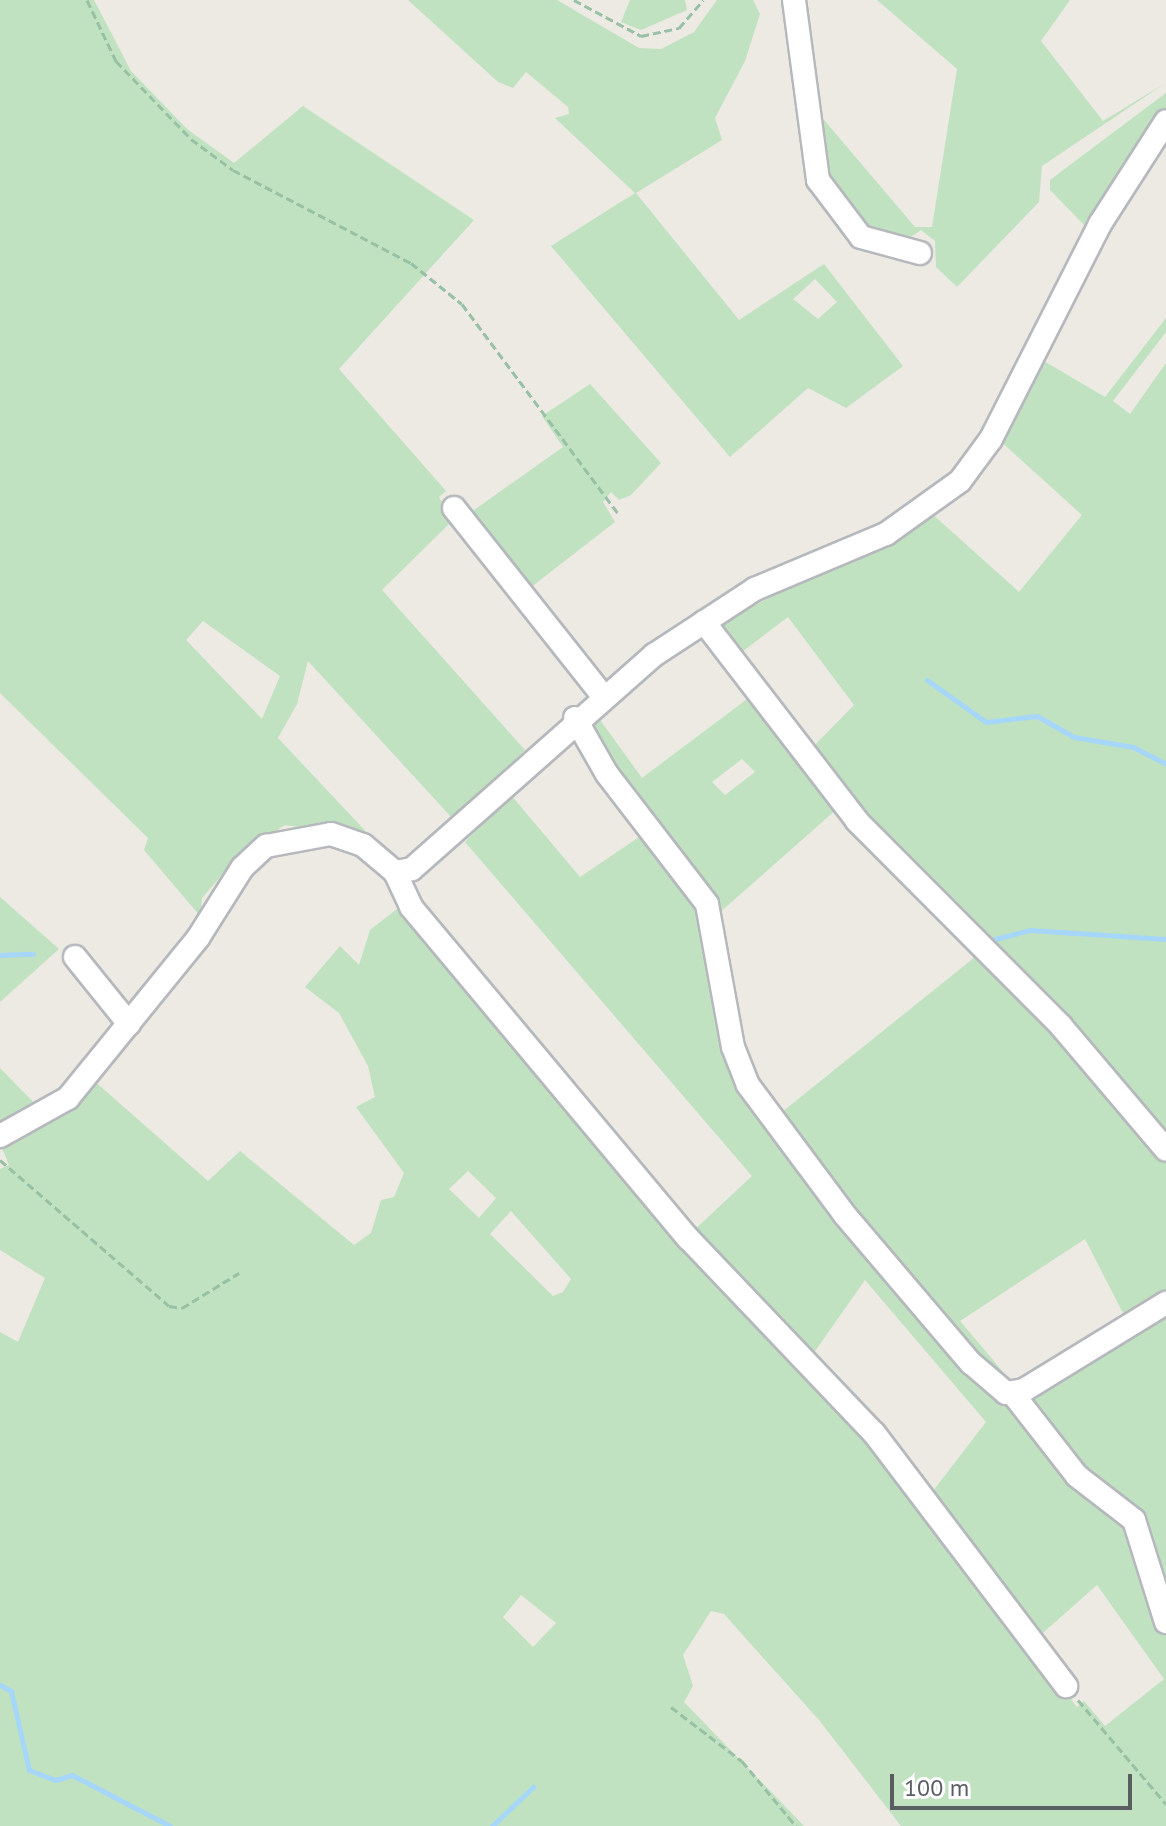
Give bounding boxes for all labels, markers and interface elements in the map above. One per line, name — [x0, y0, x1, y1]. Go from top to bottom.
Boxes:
scale bar — [894, 1758, 1136, 1808]
text: 100 m — [904, 1772, 969, 1803]

